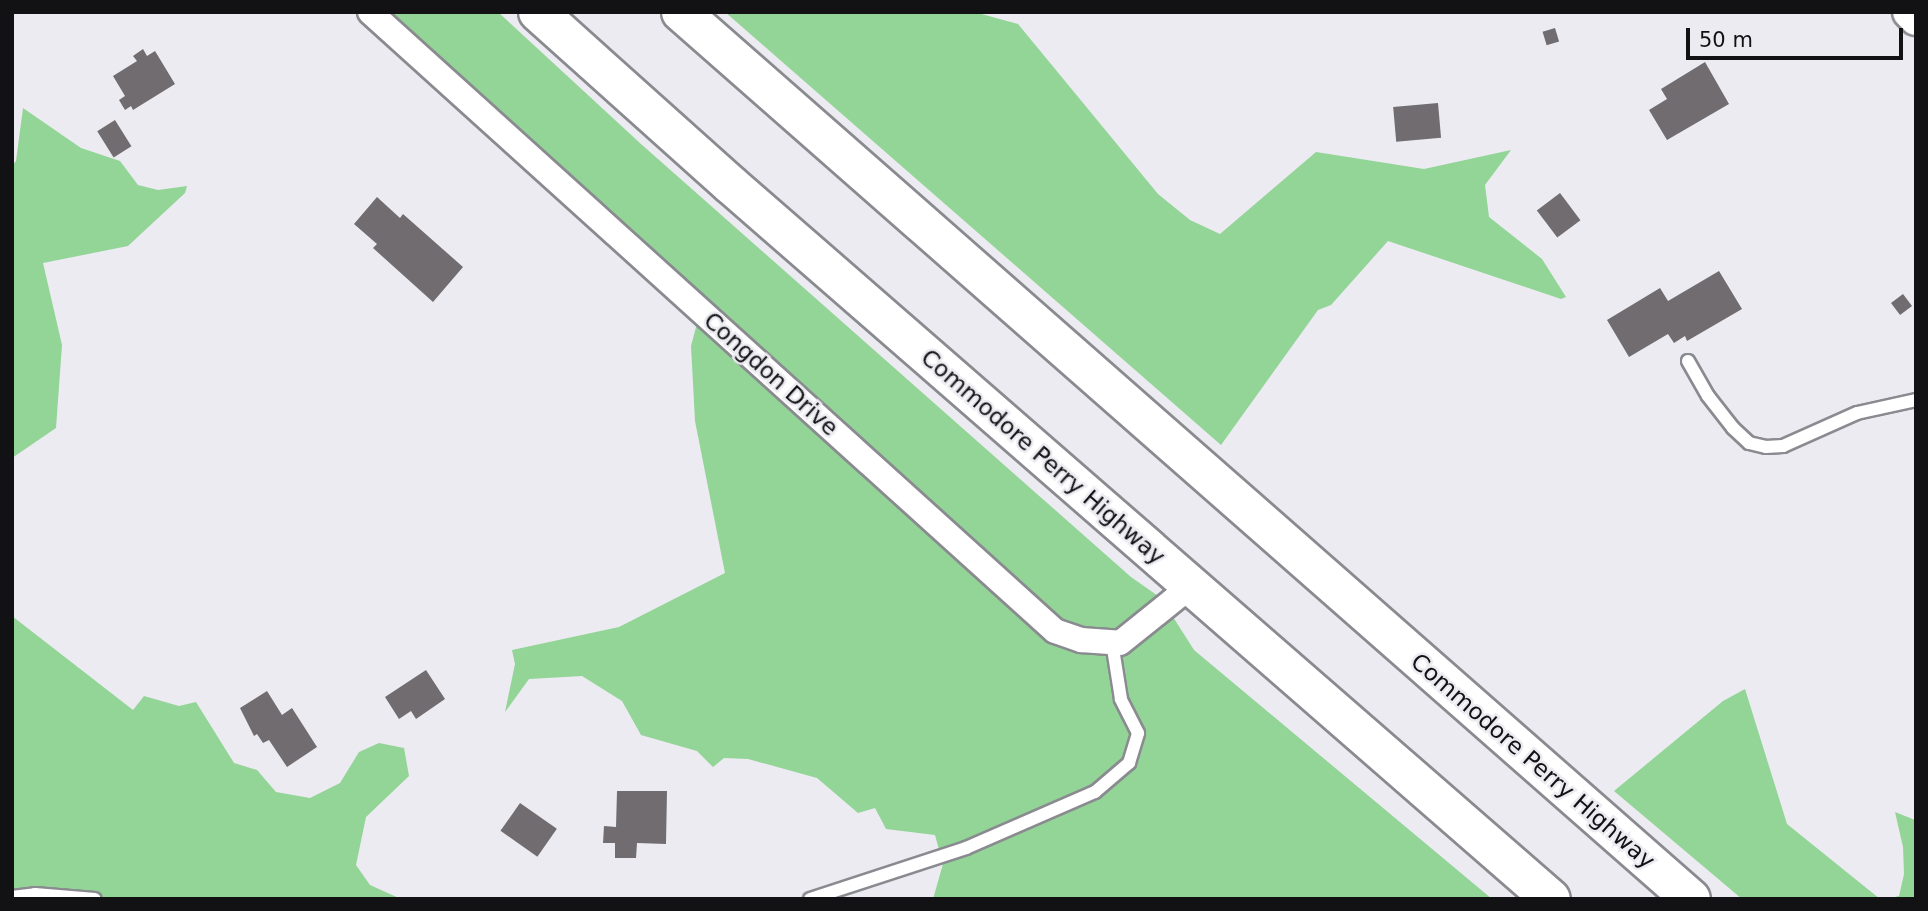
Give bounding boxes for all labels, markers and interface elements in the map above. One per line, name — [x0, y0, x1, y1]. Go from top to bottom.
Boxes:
scale bar — [1690, 14, 1907, 58]
text: 50 m — [1699, 28, 1753, 52]
street label: Congdon Drive — [698, 306, 844, 442]
street label: Commodore Perry Highway — [915, 344, 1171, 570]
street label: Commodore Perry Highway — [1405, 648, 1661, 874]

